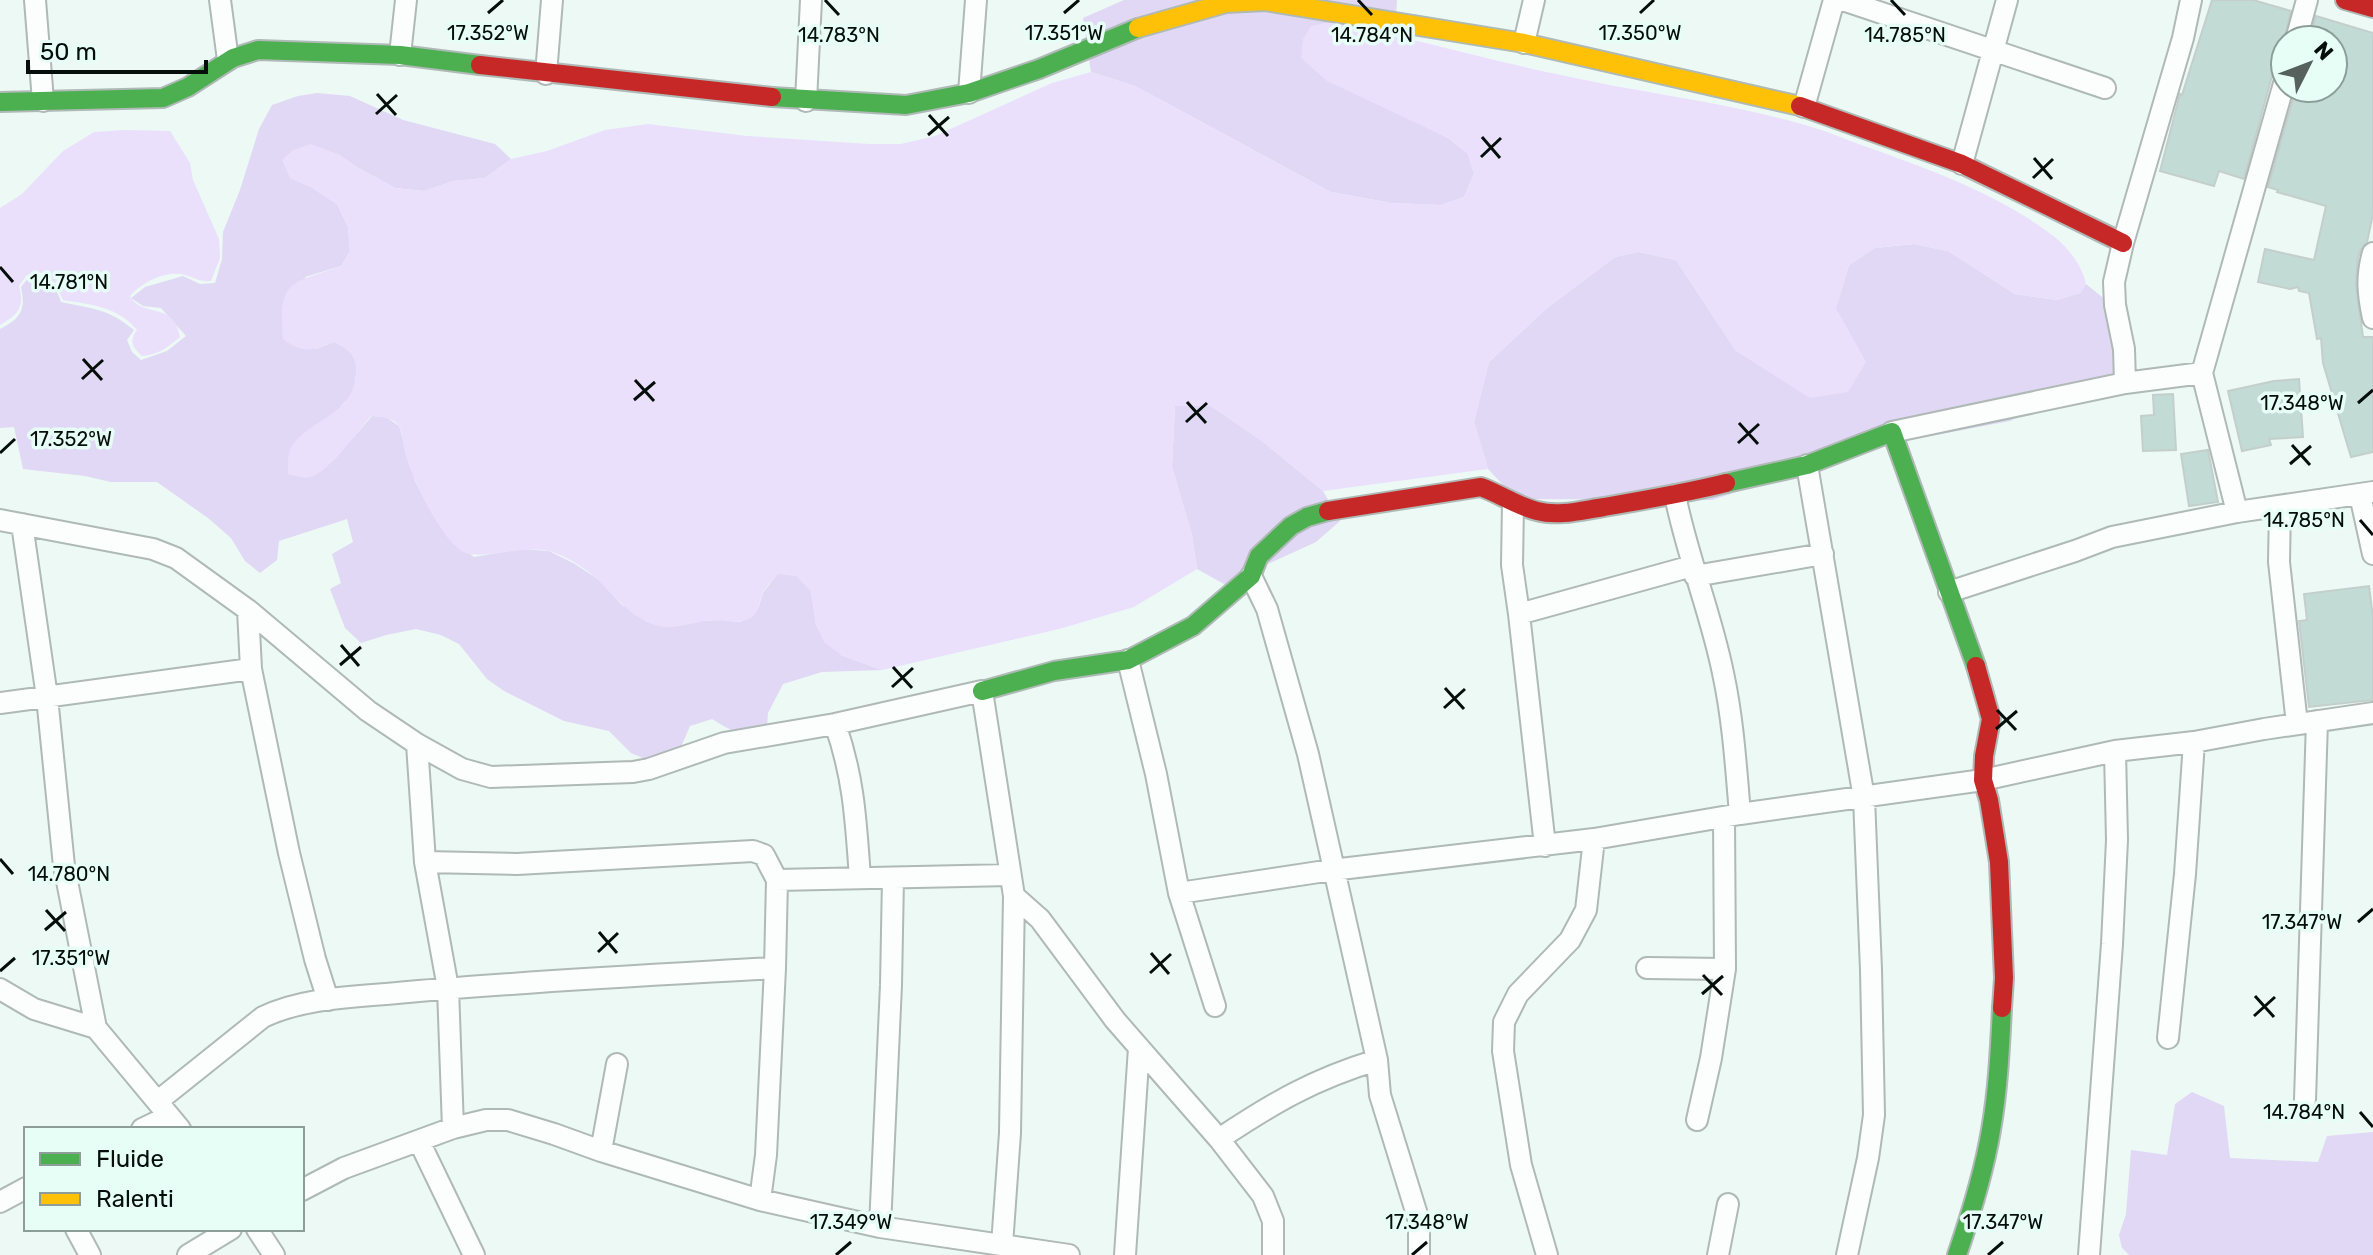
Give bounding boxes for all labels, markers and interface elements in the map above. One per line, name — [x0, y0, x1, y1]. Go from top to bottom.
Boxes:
text: 17.352°W — [447, 21, 529, 45]
text: 17.351°W — [1025, 21, 1103, 45]
text: 17.350°W — [1599, 21, 1681, 45]
text: 14.783°N — [798, 23, 880, 47]
text: 14.784°N — [1331, 23, 1413, 47]
text: 14.785°N — [1864, 23, 1946, 47]
scale bar — [28, 24, 206, 74]
north arrow — [2269, 24, 2349, 104]
text: N — [2308, 36, 2339, 66]
text: 50 m — [40, 38, 97, 66]
text: 14.781°N — [30, 270, 108, 294]
text: 17.348°W — [2260, 391, 2344, 415]
text: 17.352°W — [30, 427, 112, 451]
text: 14.785°N — [2263, 508, 2345, 532]
text: 14.780°N — [28, 862, 110, 886]
text: 17.347°W — [2262, 910, 2342, 934]
text: 17.351°W — [32, 946, 110, 970]
text: 14.784°N — [2263, 1100, 2345, 1124]
legend — [24, 1127, 304, 1231]
text: Fluide — [96, 1145, 164, 1173]
text: Ralenti — [96, 1185, 174, 1213]
text: 17.349°W — [810, 1210, 892, 1234]
text: 17.348°W — [1385, 1210, 1469, 1234]
text: 17.347°W — [1963, 1210, 2043, 1234]

